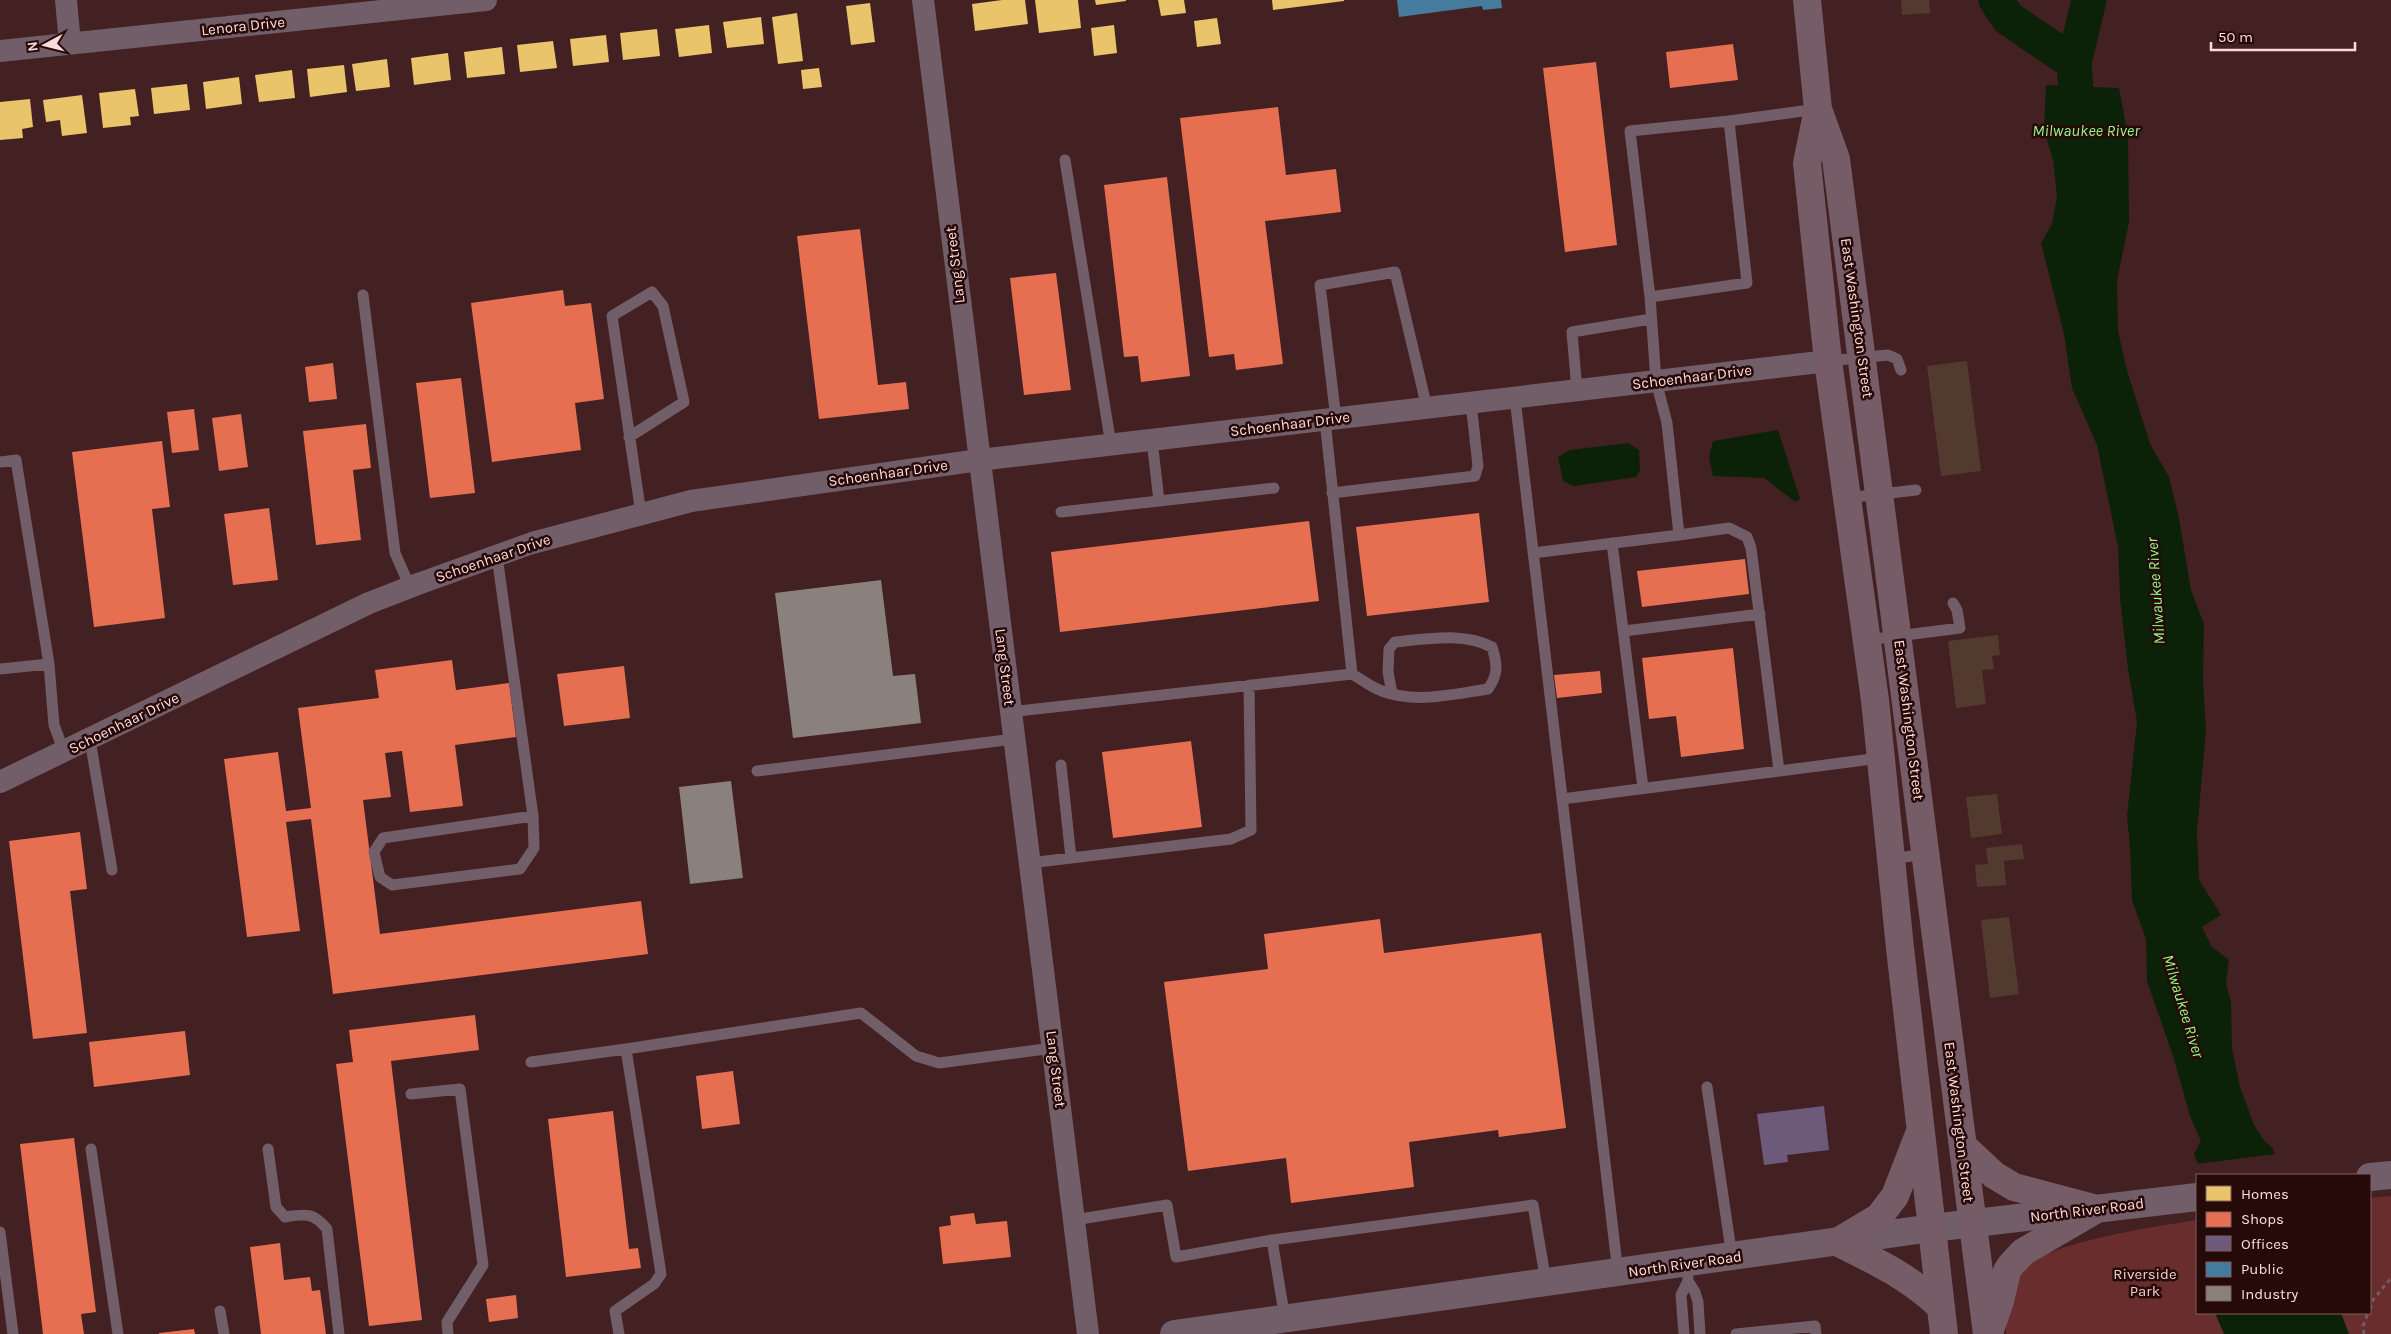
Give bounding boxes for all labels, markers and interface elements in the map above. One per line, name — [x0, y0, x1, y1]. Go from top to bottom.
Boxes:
street label: Lenora Drive — [200, 13, 286, 39]
north arrow — [20, 20, 70, 70]
scale bar — [2211, 20, 2355, 52]
text: 50 m — [2218, 28, 2253, 46]
text: N — [24, 41, 42, 53]
water label: Milwaukee River — [2032, 121, 2140, 140]
street label: Lang Street — [941, 225, 969, 305]
street label: East Washington Street — [1837, 237, 1877, 400]
street label: Schoenhaar Drive — [1631, 361, 1753, 393]
street label: Schoenhaar Drive — [1229, 408, 1351, 440]
street label: Schoenhaar Drive — [827, 456, 949, 490]
street label: Schoenhaar Drive — [433, 530, 553, 586]
water label: Milwaukee River — [2142, 536, 2169, 645]
street label: Lang Street — [991, 627, 1019, 707]
street label: East Washington Street — [1890, 639, 1928, 802]
street label: Schoenhaar Drive — [66, 689, 182, 757]
water label: Milwaukee River — [2159, 952, 2208, 1061]
street label: Lang Street — [1042, 1029, 1070, 1109]
street label: East Washington Street — [1940, 1041, 1978, 1204]
legend — [2196, 1174, 2371, 1314]
text: Homes — [2241, 1185, 2289, 1203]
street label: North River Road — [2029, 1194, 2145, 1226]
text: Shops — [2241, 1210, 2284, 1228]
text: Offices — [2241, 1235, 2289, 1253]
street label: North River Road — [1627, 1247, 1743, 1281]
text: Public — [2241, 1260, 2284, 1278]
park label: Riverside Park — [2113, 1265, 2177, 1300]
text: Industry — [2241, 1285, 2298, 1303]

